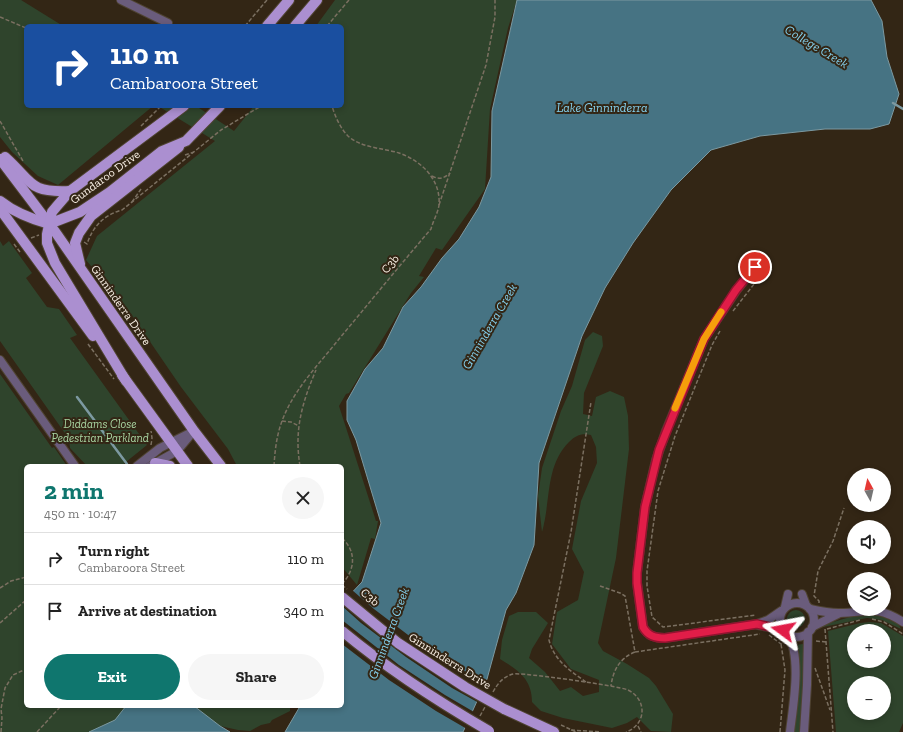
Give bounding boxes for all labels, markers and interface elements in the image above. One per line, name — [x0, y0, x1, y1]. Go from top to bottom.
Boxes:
water label: College Creek — [782, 22, 851, 71]
text: 110 m — [110, 38, 179, 71]
icon: right — [44, 40, 96, 92]
text: Cambaroora Street — [110, 72, 258, 94]
water label: Lake Ginninderra — [556, 100, 648, 115]
street label: Gundaroo Drive — [67, 147, 143, 207]
pin — [738, 250, 772, 284]
street label: C3b — [378, 252, 402, 276]
icon: arrive — [744, 256, 766, 278]
street label: Ginninderra Drive — [88, 262, 154, 348]
water label: Ginninderra Creek — [459, 281, 520, 372]
park label: Diddams Close Pedestrian Parkland — [51, 417, 149, 445]
north arrow — [847, 468, 891, 512]
map controls — [847, 468, 891, 720]
text: 2 min — [44, 476, 104, 505]
button: close — [282, 477, 324, 519]
text: 450 m · 10:47 — [44, 506, 116, 521]
button: sound — [847, 520, 891, 564]
text: Turn right — [78, 542, 149, 560]
icon: right — [44, 548, 66, 570]
text: 110 m — [287, 550, 324, 568]
text: Cambaroora Street — [78, 560, 185, 575]
button: layers — [847, 572, 891, 616]
street label: C3b — [358, 585, 382, 609]
water label: Ginninderra Creek — [365, 585, 412, 681]
icon: arrive — [44, 600, 66, 622]
text: Arrive at destination — [78, 602, 217, 620]
text: 340 m — [284, 602, 324, 620]
position arrow — [762, 609, 804, 651]
button: + — [847, 624, 891, 668]
street label: Ginninderra Drive — [406, 630, 494, 692]
button: Exit — [44, 654, 180, 700]
button: Share — [188, 654, 324, 700]
button: − — [847, 676, 891, 720]

